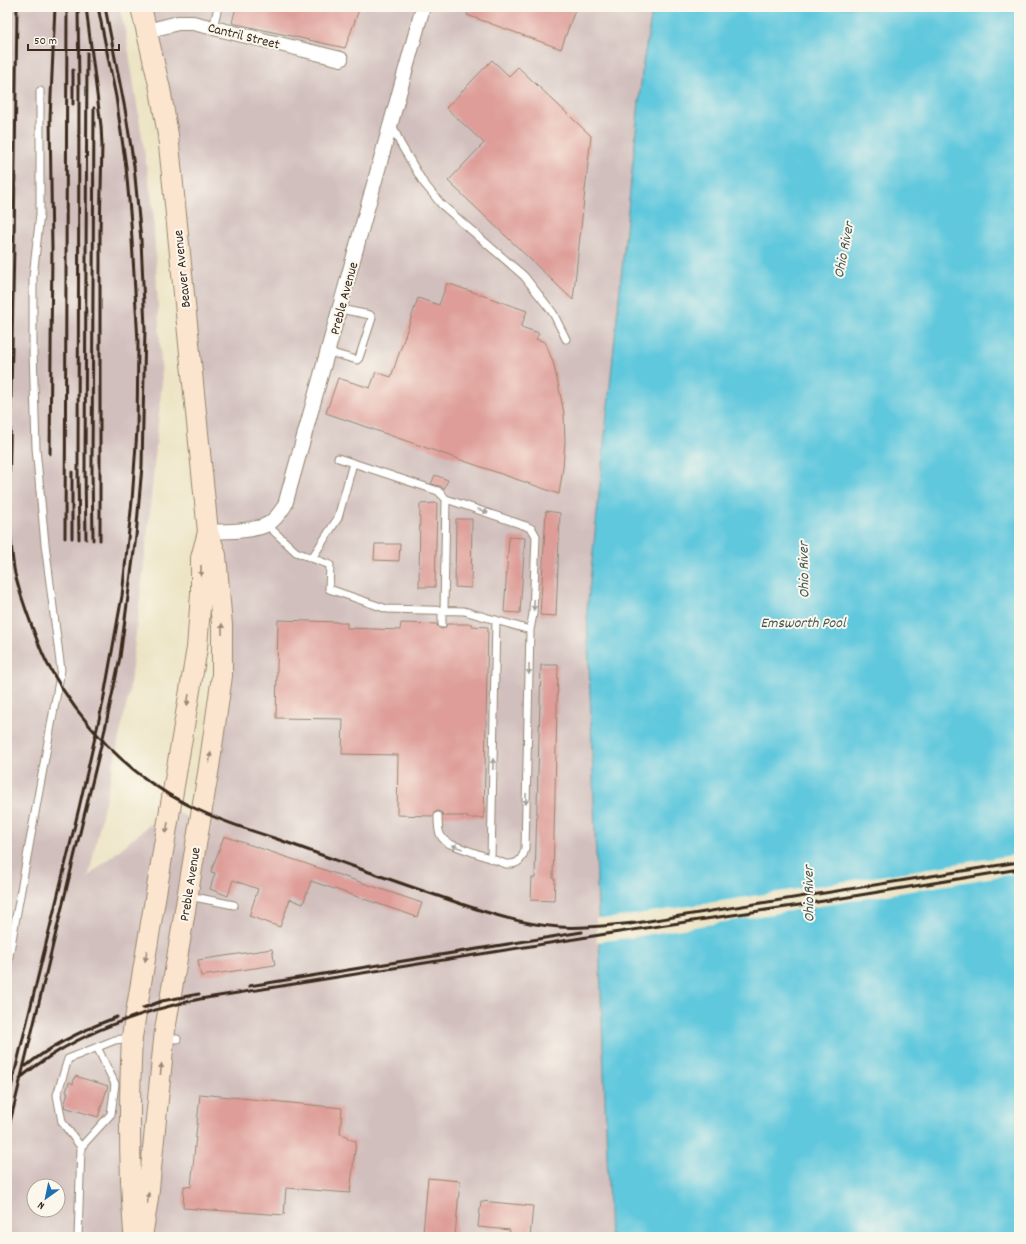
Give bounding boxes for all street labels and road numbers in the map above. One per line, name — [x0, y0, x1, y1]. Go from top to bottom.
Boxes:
street label: Cantril Street — [205, 18, 282, 56]
street label: Beaver Avenue — [169, 229, 197, 309]
street label: Preble Avenue — [326, 260, 364, 337]
street label: Preble Avenue — [175, 846, 207, 923]

